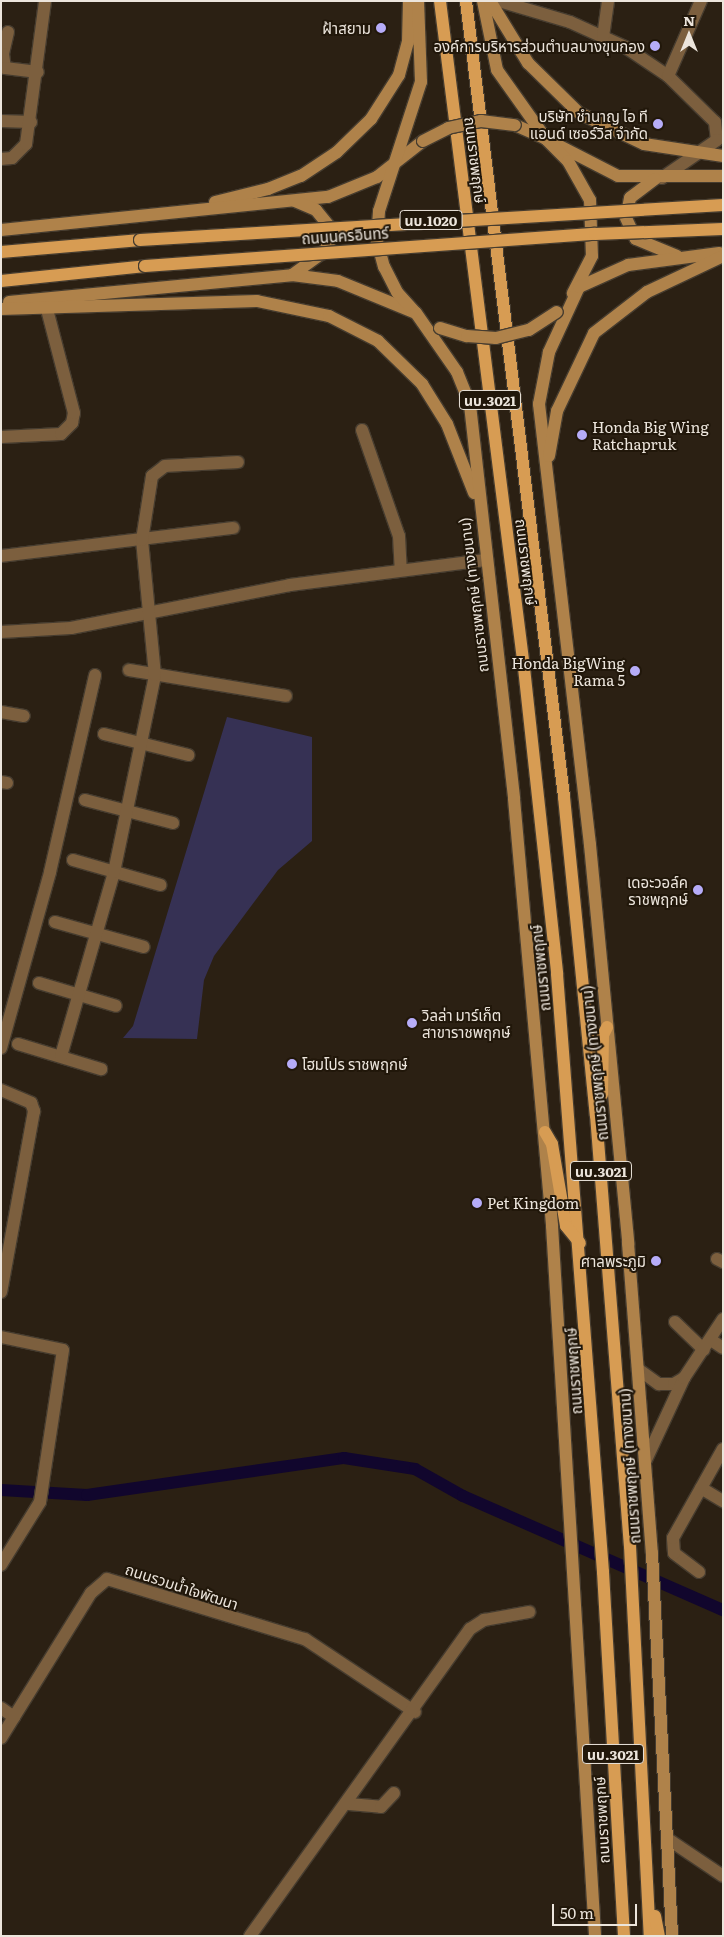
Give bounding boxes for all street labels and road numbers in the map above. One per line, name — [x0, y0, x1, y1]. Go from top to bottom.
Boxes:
street label: ถนนราชพฤกษ์ — [462, 116, 490, 204]
road number: นบ.1020 — [398, 208, 464, 232]
street label: ถนนนครอินทร์ — [301, 223, 389, 247]
road number: นบ.3021 — [459, 388, 521, 412]
street label: ถนนราชพฤกษ์ (ทางขนาน) — [455, 516, 491, 674]
street label: ถนนราชพฤกษ์ — [513, 518, 541, 606]
street label: ถนนราชพฤกษ์ — [526, 924, 554, 1012]
street label: ถนนราชพฤกษ์ (ทางขนาน) — [577, 984, 611, 1142]
road number: นบ.3021 — [570, 1160, 632, 1182]
street label: ถนนราชพฤกษ์ — [561, 1327, 585, 1415]
street label: ถนนราชพฤกษ์ (ทางขนาน) — [615, 1388, 643, 1544]
street label: ถนนรวมน้ำใจพัฒนา — [123, 1559, 241, 1613]
road number: นบ.3021 — [582, 1742, 644, 1766]
street label: ถนนราชพฤกษ์ — [590, 1776, 612, 1864]

